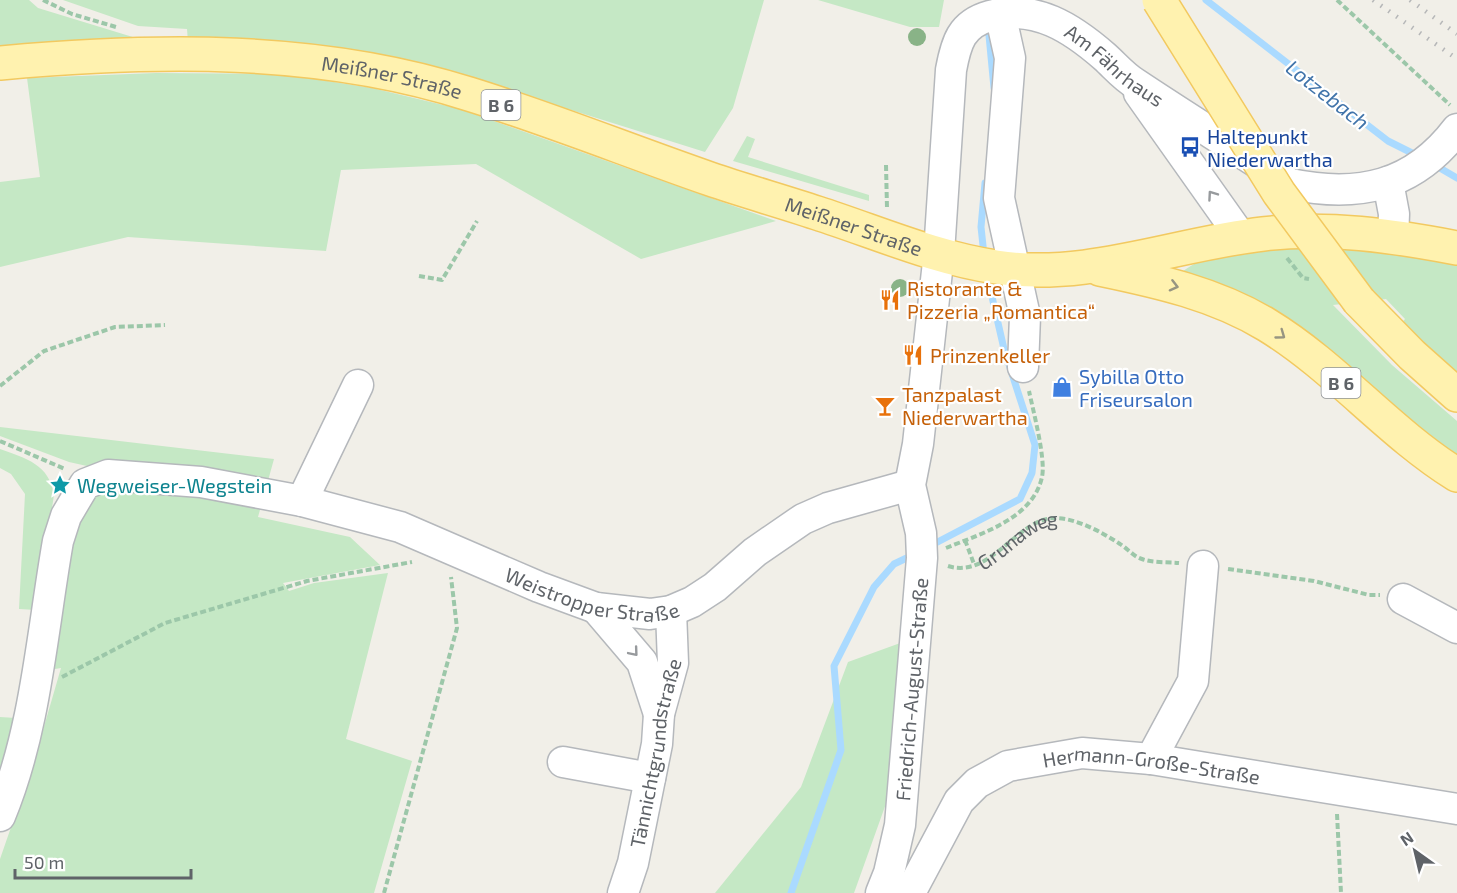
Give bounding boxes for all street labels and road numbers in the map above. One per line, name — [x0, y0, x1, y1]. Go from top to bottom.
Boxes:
street label: Am Fährhaus — [1061, 19, 1169, 111]
street label: Meißner Straße — [320, 50, 465, 103]
road number: B 6 — [482, 90, 520, 120]
street label: Meißner Straße — [782, 192, 925, 260]
road number: B 6 — [1322, 368, 1360, 398]
street label: Grunaweg — [973, 506, 1059, 574]
street label: Weistropper Straße — [502, 562, 683, 626]
street label: Friedrich-August-Straße — [890, 577, 932, 802]
street label: Tännichtgrundstraße — [624, 656, 686, 850]
street label: Hermann-Große-Straße — [1041, 740, 1262, 789]

